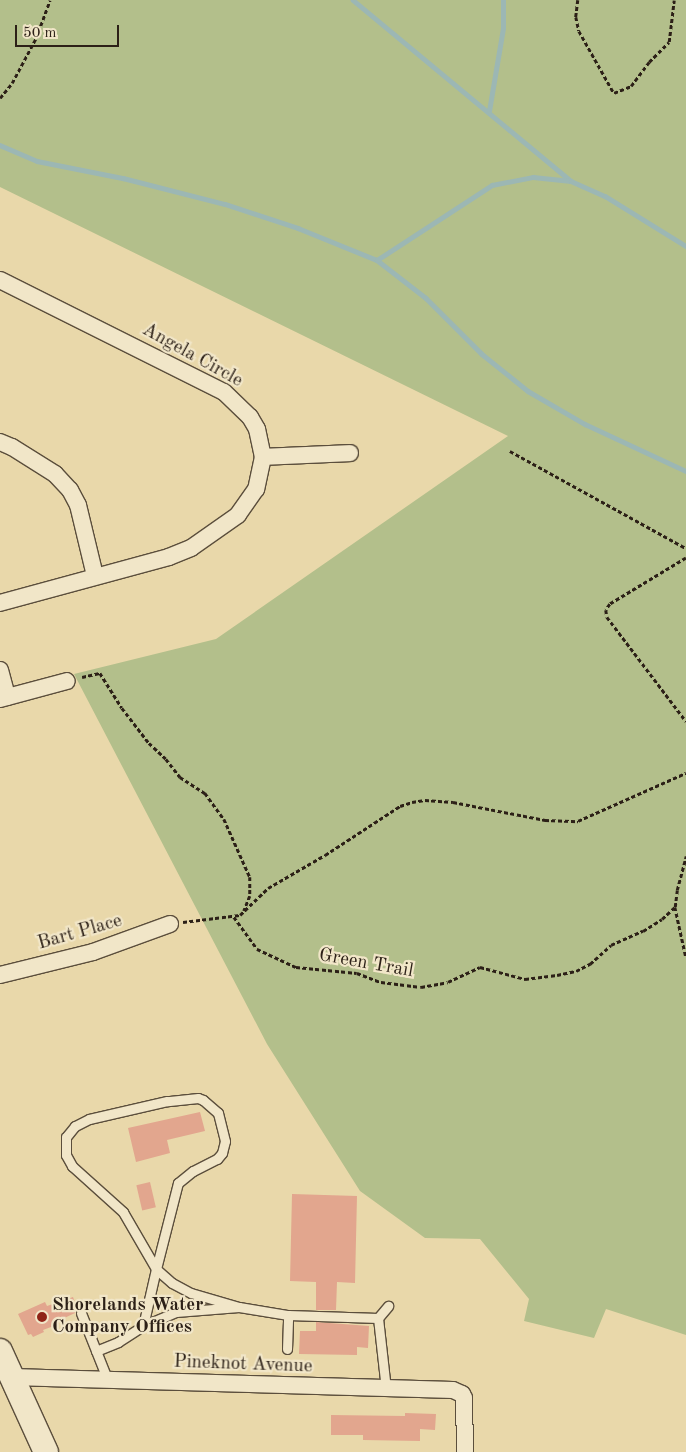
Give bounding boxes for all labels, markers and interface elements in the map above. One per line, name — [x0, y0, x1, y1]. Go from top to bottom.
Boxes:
scale bar — [18, 15, 121, 47]
text: 50 m — [23, 26, 57, 41]
street label: Angela Circle — [138, 319, 246, 393]
street label: Bart Place — [35, 910, 125, 956]
street label: Green Trail — [317, 944, 415, 984]
place label: Shorelands Water Company Offices — [52, 1295, 203, 1339]
marker: Shorelands Water Company Offices — [36, 1311, 48, 1323]
street label: Pineknot Avenue — [173, 1351, 313, 1379]

